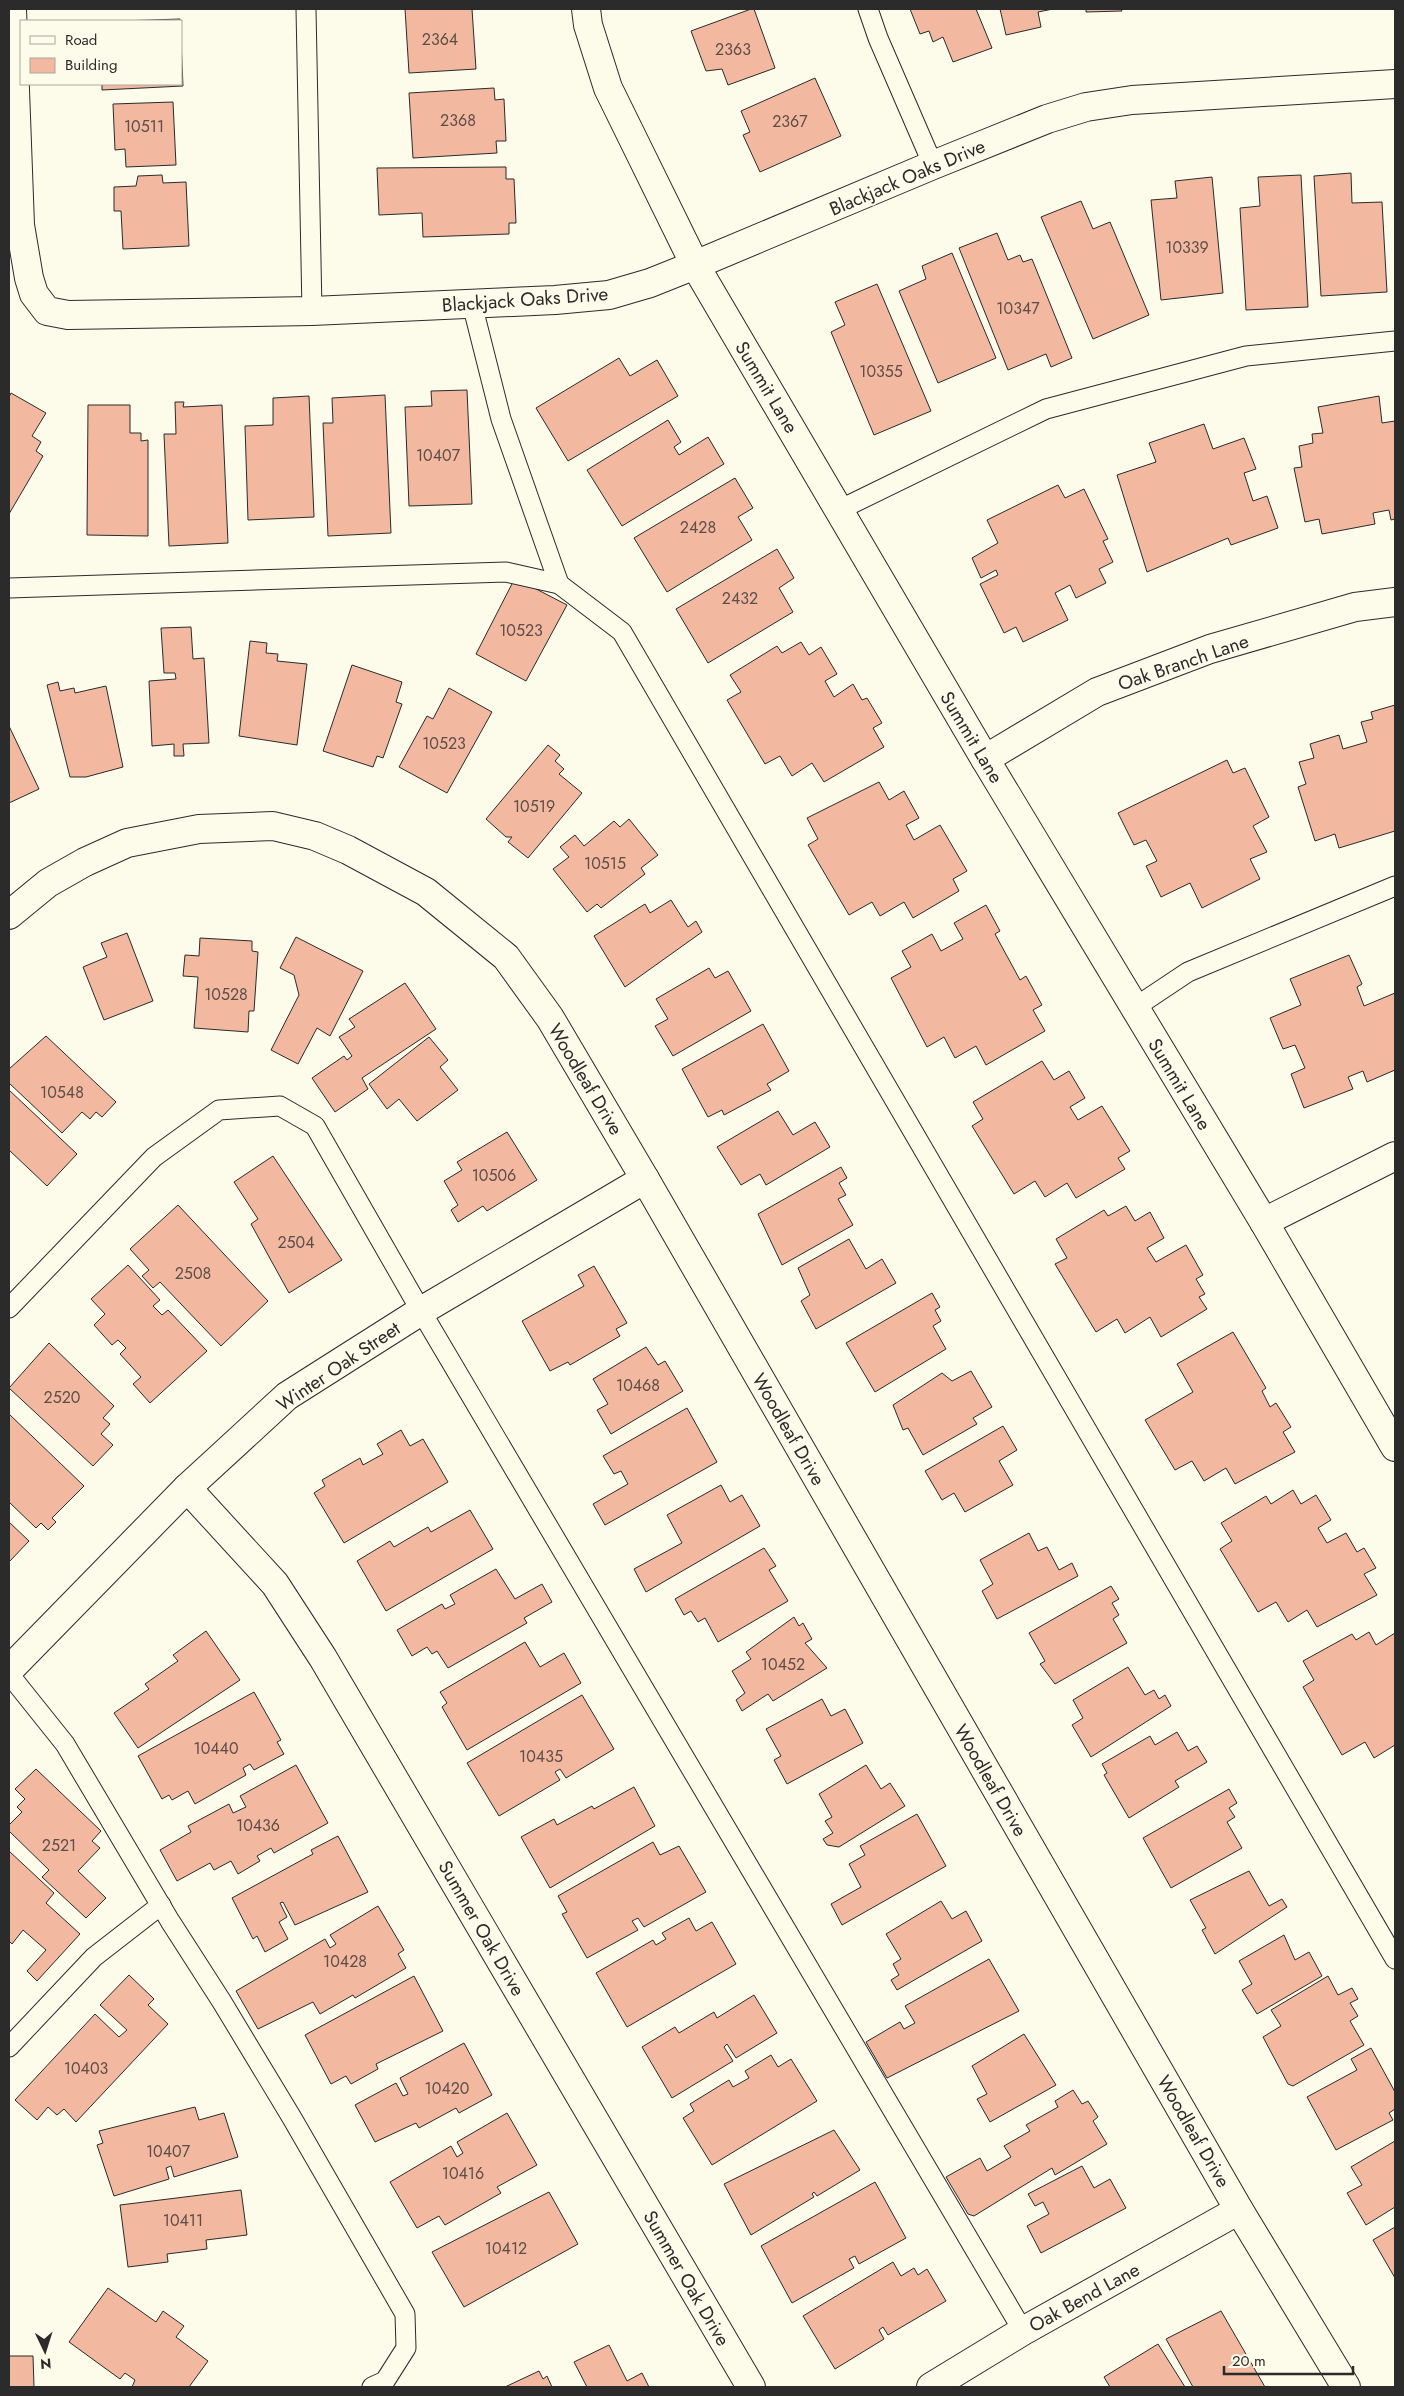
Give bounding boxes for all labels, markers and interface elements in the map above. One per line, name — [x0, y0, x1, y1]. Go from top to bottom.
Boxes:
legend — [20, 20, 182, 85]
house number: 2364 — [422, 28, 458, 51]
text: Road — [65, 29, 97, 51]
house number: 2363 — [715, 38, 751, 61]
text: Building — [65, 54, 117, 76]
house number: 2368 — [440, 109, 476, 132]
house number: 2367 — [772, 110, 808, 133]
house number: 10511 — [124, 115, 164, 138]
street label: Blackjack Oaks Drive — [825, 132, 989, 222]
house number: 10339 — [1165, 236, 1209, 259]
street label: Blackjack Oaks Drive — [441, 280, 609, 319]
house number: 10347 — [996, 297, 1040, 320]
street label: Summit Lane — [729, 336, 805, 438]
house number: 10355 — [859, 360, 903, 383]
house number: 10407 — [416, 444, 461, 467]
house number: 2428 — [680, 516, 716, 539]
house number: 2432 — [722, 587, 758, 610]
house number: 10523 — [499, 619, 543, 642]
street label: Oak Branch Lane — [1114, 627, 1252, 697]
street label: Summit Lane — [934, 686, 1010, 788]
house number: 10523 — [422, 732, 466, 755]
house number: 10519 — [513, 795, 555, 818]
house number: 10515 — [584, 852, 626, 875]
house number: 10528 — [204, 983, 248, 1006]
street label: Woodleaf Drive — [542, 1018, 630, 1140]
street label: Summit Lane — [1142, 1033, 1218, 1135]
house number: 10548 — [40, 1081, 84, 1104]
house number: 10506 — [472, 1164, 516, 1187]
house number: 2504 — [277, 1231, 315, 1254]
house number: 2508 — [175, 1262, 211, 1285]
street label: Winter Oak Street — [271, 1315, 406, 1418]
street label: Woodleaf Drive — [745, 1368, 832, 1491]
house number: 10468 — [616, 1374, 660, 1397]
house number: 2520 — [44, 1386, 80, 1409]
house number: 10452 — [761, 1653, 805, 1676]
street label: Woodleaf Drive — [947, 1719, 1034, 1842]
house number: 10440 — [193, 1737, 239, 1760]
house number: 10435 — [519, 1745, 563, 1768]
house number: 10436 — [236, 1814, 280, 1837]
house number: 2521 — [42, 1834, 76, 1857]
street label: Summer Oak Drive — [432, 1855, 531, 2001]
house number: 10428 — [323, 1950, 367, 1973]
house number: 10403 — [64, 2057, 108, 2080]
street label: Woodleaf Drive — [1150, 2070, 1237, 2193]
house number: 10420 — [425, 2077, 469, 2100]
house number: 10407 — [146, 2140, 191, 2163]
house number: 10416 — [442, 2162, 484, 2185]
street label: Summer Oak Drive — [637, 2205, 736, 2351]
house number: 10411 — [163, 2209, 203, 2232]
house number: 10412 — [485, 2237, 527, 2260]
street label: Oak Bend Lane — [1024, 2256, 1145, 2339]
north arrow — [20, 2326, 70, 2376]
scale bar — [1224, 2344, 1353, 2376]
text: 20 m — [1232, 2350, 1266, 2372]
text: N — [40, 2354, 52, 2374]

